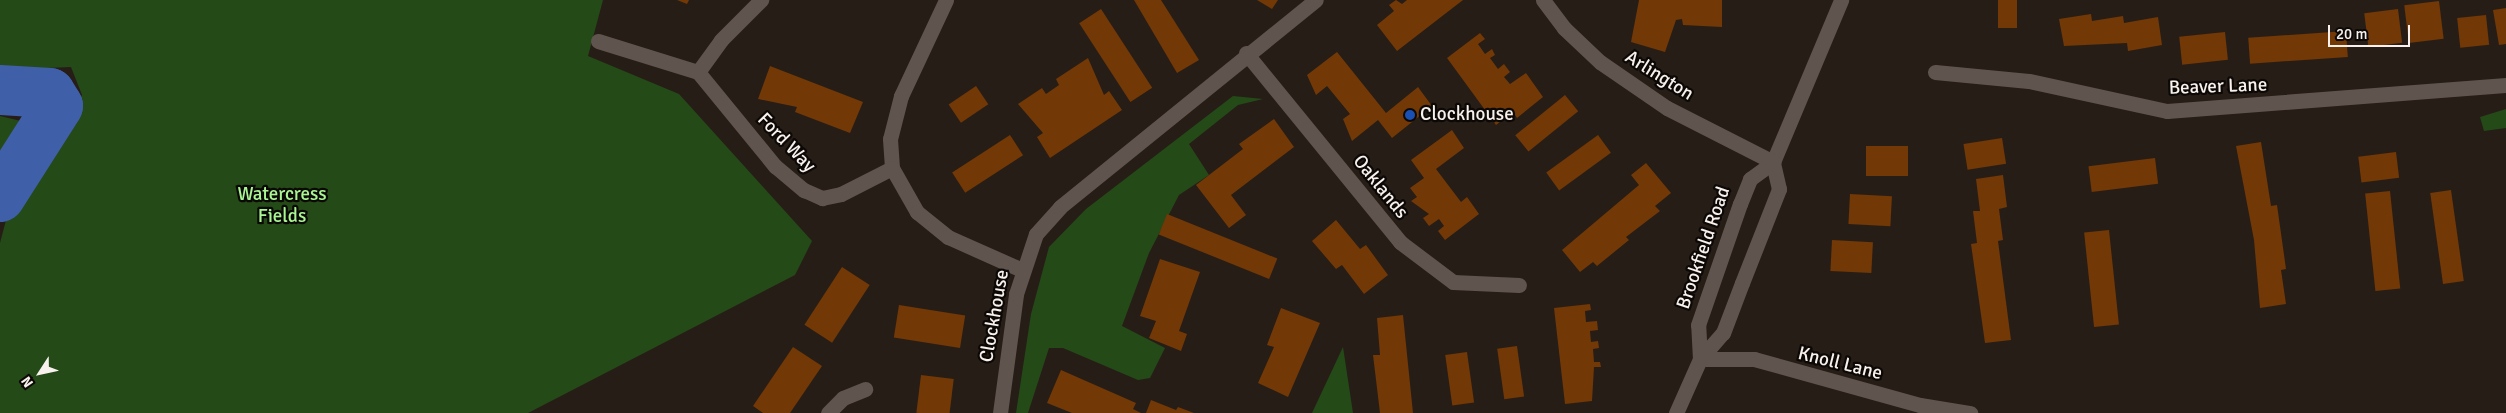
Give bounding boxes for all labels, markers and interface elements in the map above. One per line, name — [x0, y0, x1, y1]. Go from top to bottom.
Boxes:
scale bar — [2331, 15, 2414, 47]
text: 20 m — [2336, 25, 2367, 43]
street label: Arlington — [1621, 46, 1697, 106]
street label: Beaver Lane — [2168, 74, 2268, 100]
place label: Clockhouse — [1420, 104, 1514, 126]
street label: Ford Way — [752, 108, 820, 178]
marker: Clockhouse — [1404, 109, 1416, 121]
street label: Oaklands — [1348, 151, 1412, 223]
park label: Watercress Fields — [237, 184, 327, 228]
street label: Brookfield Road — [1672, 184, 1736, 312]
street label: Clockhouse — [976, 268, 1014, 364]
street label: Knoll Lane — [1796, 343, 1884, 385]
north arrow — [15, 348, 65, 398]
text: N — [18, 373, 37, 391]

